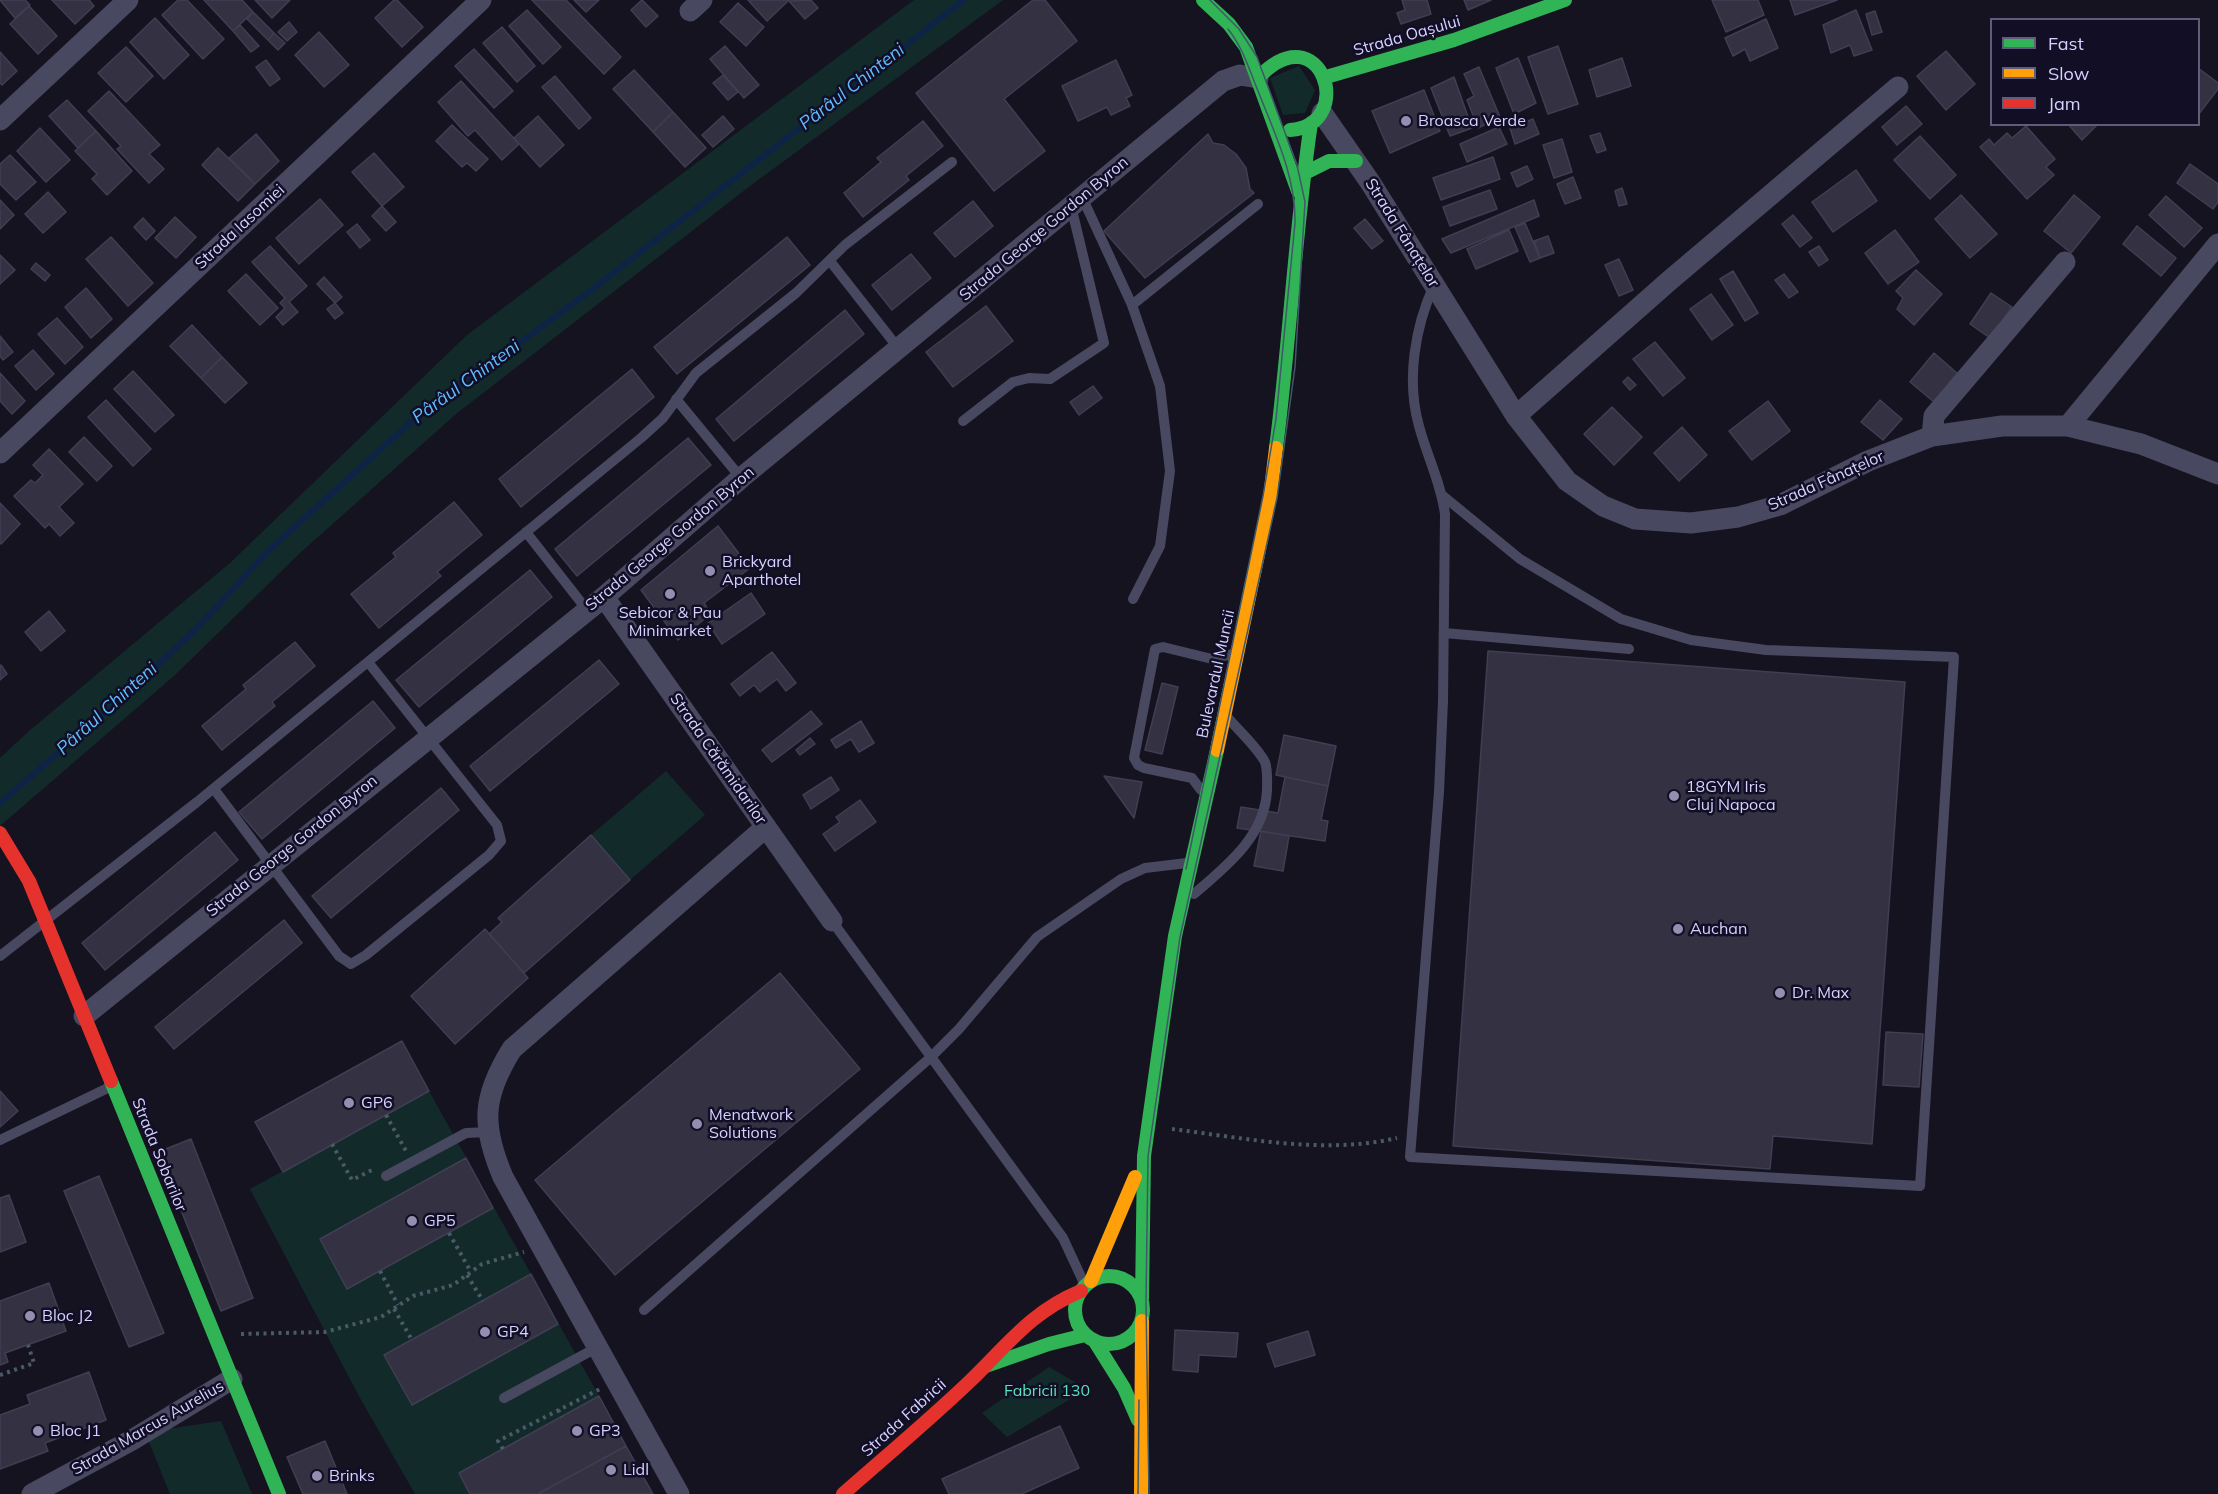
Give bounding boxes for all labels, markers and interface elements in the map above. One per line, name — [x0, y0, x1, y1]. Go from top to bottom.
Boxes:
street label: Strada Oașului — [1351, 12, 1463, 60]
legend — [1990, 18, 2200, 126]
text: Fast — [2048, 32, 2084, 55]
water label: Pârâul Chinteni — [795, 39, 909, 135]
text: Slow — [2048, 62, 2089, 85]
text: Jam — [2048, 92, 2081, 115]
place label: Broasca Verde — [1418, 111, 1526, 131]
marker: Broasca Verde — [1399, 114, 1413, 128]
street label: Strada George Gordon Byron — [956, 153, 1132, 305]
street label: Strada Fânațelor — [1361, 175, 1443, 291]
street label: Strada Iasomiei — [191, 181, 289, 273]
water label: Pârâul Chinteni — [408, 336, 524, 428]
street label: Strada Fânațelor — [1765, 447, 1887, 515]
street label: Strada George Gordon Byron — [582, 463, 758, 615]
place label: Brickyard Aparthotel — [722, 552, 801, 590]
marker: Brickyard Aparthotel — [703, 564, 717, 578]
marker: Sebicor & Pau Minimarket — [663, 587, 677, 601]
place label: Sebicor & Pau Minimarket — [619, 603, 721, 641]
street label: Bulevardul Muncii — [1193, 608, 1239, 740]
water label: Pârâul Chinteni — [52, 658, 162, 760]
street label: Strada Cărămidarilor — [666, 690, 770, 828]
street label: Strada George Gordon Byron — [203, 771, 381, 921]
place label: 18GYM Iris Cluj Napoca — [1686, 777, 1776, 815]
marker: 18GYM Iris Cluj Napoca — [1667, 789, 1681, 803]
place label: Auchan — [1690, 919, 1747, 939]
marker: Auchan — [1671, 922, 1685, 936]
place label: Dr. Max — [1792, 983, 1849, 1003]
marker: Dr. Max — [1773, 986, 1787, 1000]
place label: GP6 — [361, 1093, 393, 1113]
street label: Strada Sobarilor — [127, 1095, 191, 1215]
marker: GP6 — [342, 1096, 356, 1110]
place label: Menatwork Solutions — [709, 1105, 793, 1143]
marker: Menatwork Solutions — [690, 1117, 704, 1131]
place label: GP5 — [424, 1211, 456, 1231]
marker: GP5 — [405, 1214, 419, 1228]
place label: Bloc J2 — [42, 1306, 93, 1326]
marker: Bloc J2 — [23, 1309, 37, 1323]
place label: GP4 — [497, 1322, 529, 1342]
marker: GP4 — [478, 1325, 492, 1339]
street label: Strada Fabricii — [858, 1375, 950, 1461]
street label: Strada Marcus Aurelius — [68, 1377, 228, 1479]
park label: Fabricii 130 — [1004, 1381, 1090, 1401]
place label: Bloc J1 — [50, 1421, 101, 1441]
place label: GP3 — [589, 1421, 621, 1441]
marker: Bloc J1 — [31, 1424, 45, 1438]
marker: GP3 — [570, 1424, 584, 1438]
place label: Lidl — [623, 1460, 649, 1480]
marker: Lidl — [604, 1463, 618, 1477]
place label: Brinks — [329, 1466, 375, 1486]
marker: Brinks — [310, 1469, 324, 1483]

